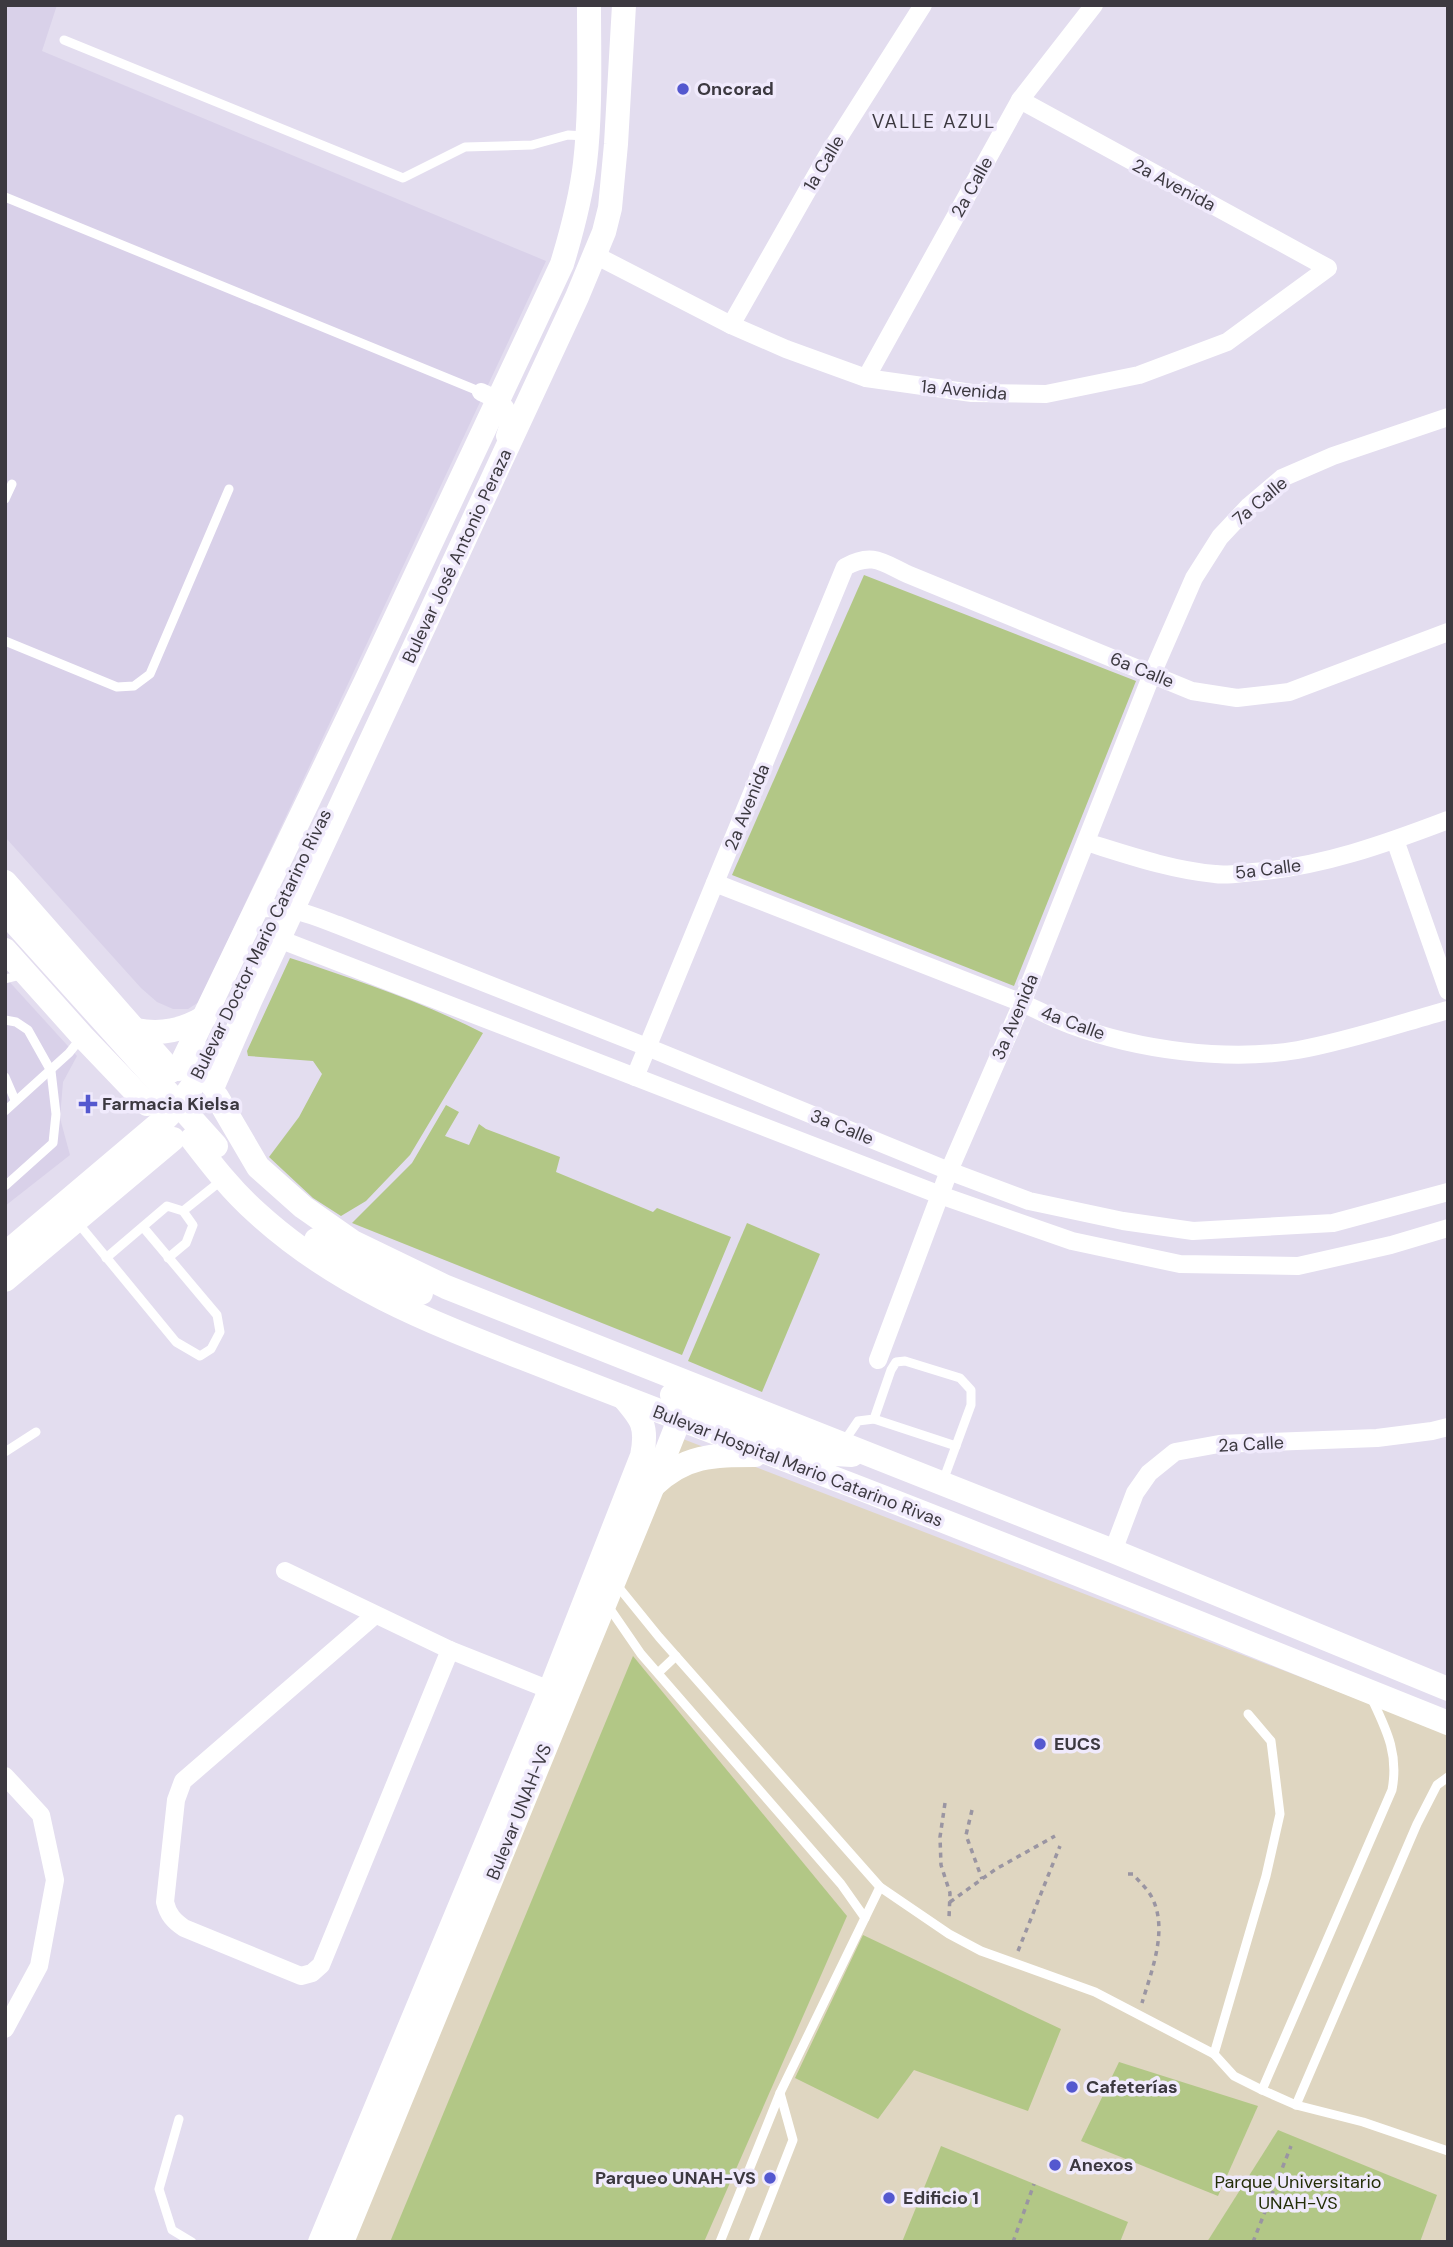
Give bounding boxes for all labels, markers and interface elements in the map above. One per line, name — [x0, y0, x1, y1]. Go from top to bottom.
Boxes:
place label: Oncorad — [697, 77, 774, 101]
marker: Oncorad — [675, 81, 691, 97]
district label: VALLE AZUL — [872, 109, 996, 134]
street label: 1a Calle — [798, 131, 850, 195]
street label: 2a Calle — [946, 152, 998, 222]
street label: 2a Avenida — [1128, 153, 1220, 217]
street label: 1a Avenida — [920, 374, 1008, 406]
street label: Bulevar José Antonio Peraza — [397, 445, 517, 667]
street label: 7a Calle — [1228, 471, 1292, 531]
street label: 6a Calle — [1107, 646, 1177, 694]
street label: 2a Avenida — [719, 760, 775, 854]
street label: Bulevar Doctor Mario Catarino Rivas — [185, 805, 337, 1083]
street label: 5a Calle — [1234, 853, 1302, 885]
street label: 3a Avenida — [986, 970, 1044, 1064]
street label: 4a Calle — [1038, 1000, 1108, 1046]
place label: Farmacia Kielsa — [102, 1092, 240, 1116]
marker: Farmacia Kielsa — [80, 1096, 96, 1112]
street label: 3a Calle — [807, 1103, 877, 1151]
street label: Bulevar Hospital Mario Catarino Rivas — [650, 1399, 946, 1533]
street label: 2a Calle — [1217, 1430, 1285, 1458]
place label: EUCS — [1054, 1732, 1101, 1756]
marker: EUCS — [1032, 1736, 1048, 1752]
street label: Bulevar UNAH-VS — [481, 1740, 557, 1884]
place label: Cafeterías — [1086, 2075, 1178, 2099]
marker: Cafeterías — [1064, 2079, 1080, 2095]
place label: Anexos — [1069, 2153, 1133, 2177]
marker: Anexos — [1047, 2157, 1063, 2173]
place label: Parqueo UNAH-VS — [595, 2166, 756, 2190]
marker: Parqueo UNAH-VS — [762, 2170, 778, 2186]
park label: Parque Universitario UNAH-VS — [1215, 2170, 1381, 2215]
place label: Edificio 1 — [903, 2186, 979, 2210]
marker: Edificio 1 — [881, 2190, 897, 2206]

